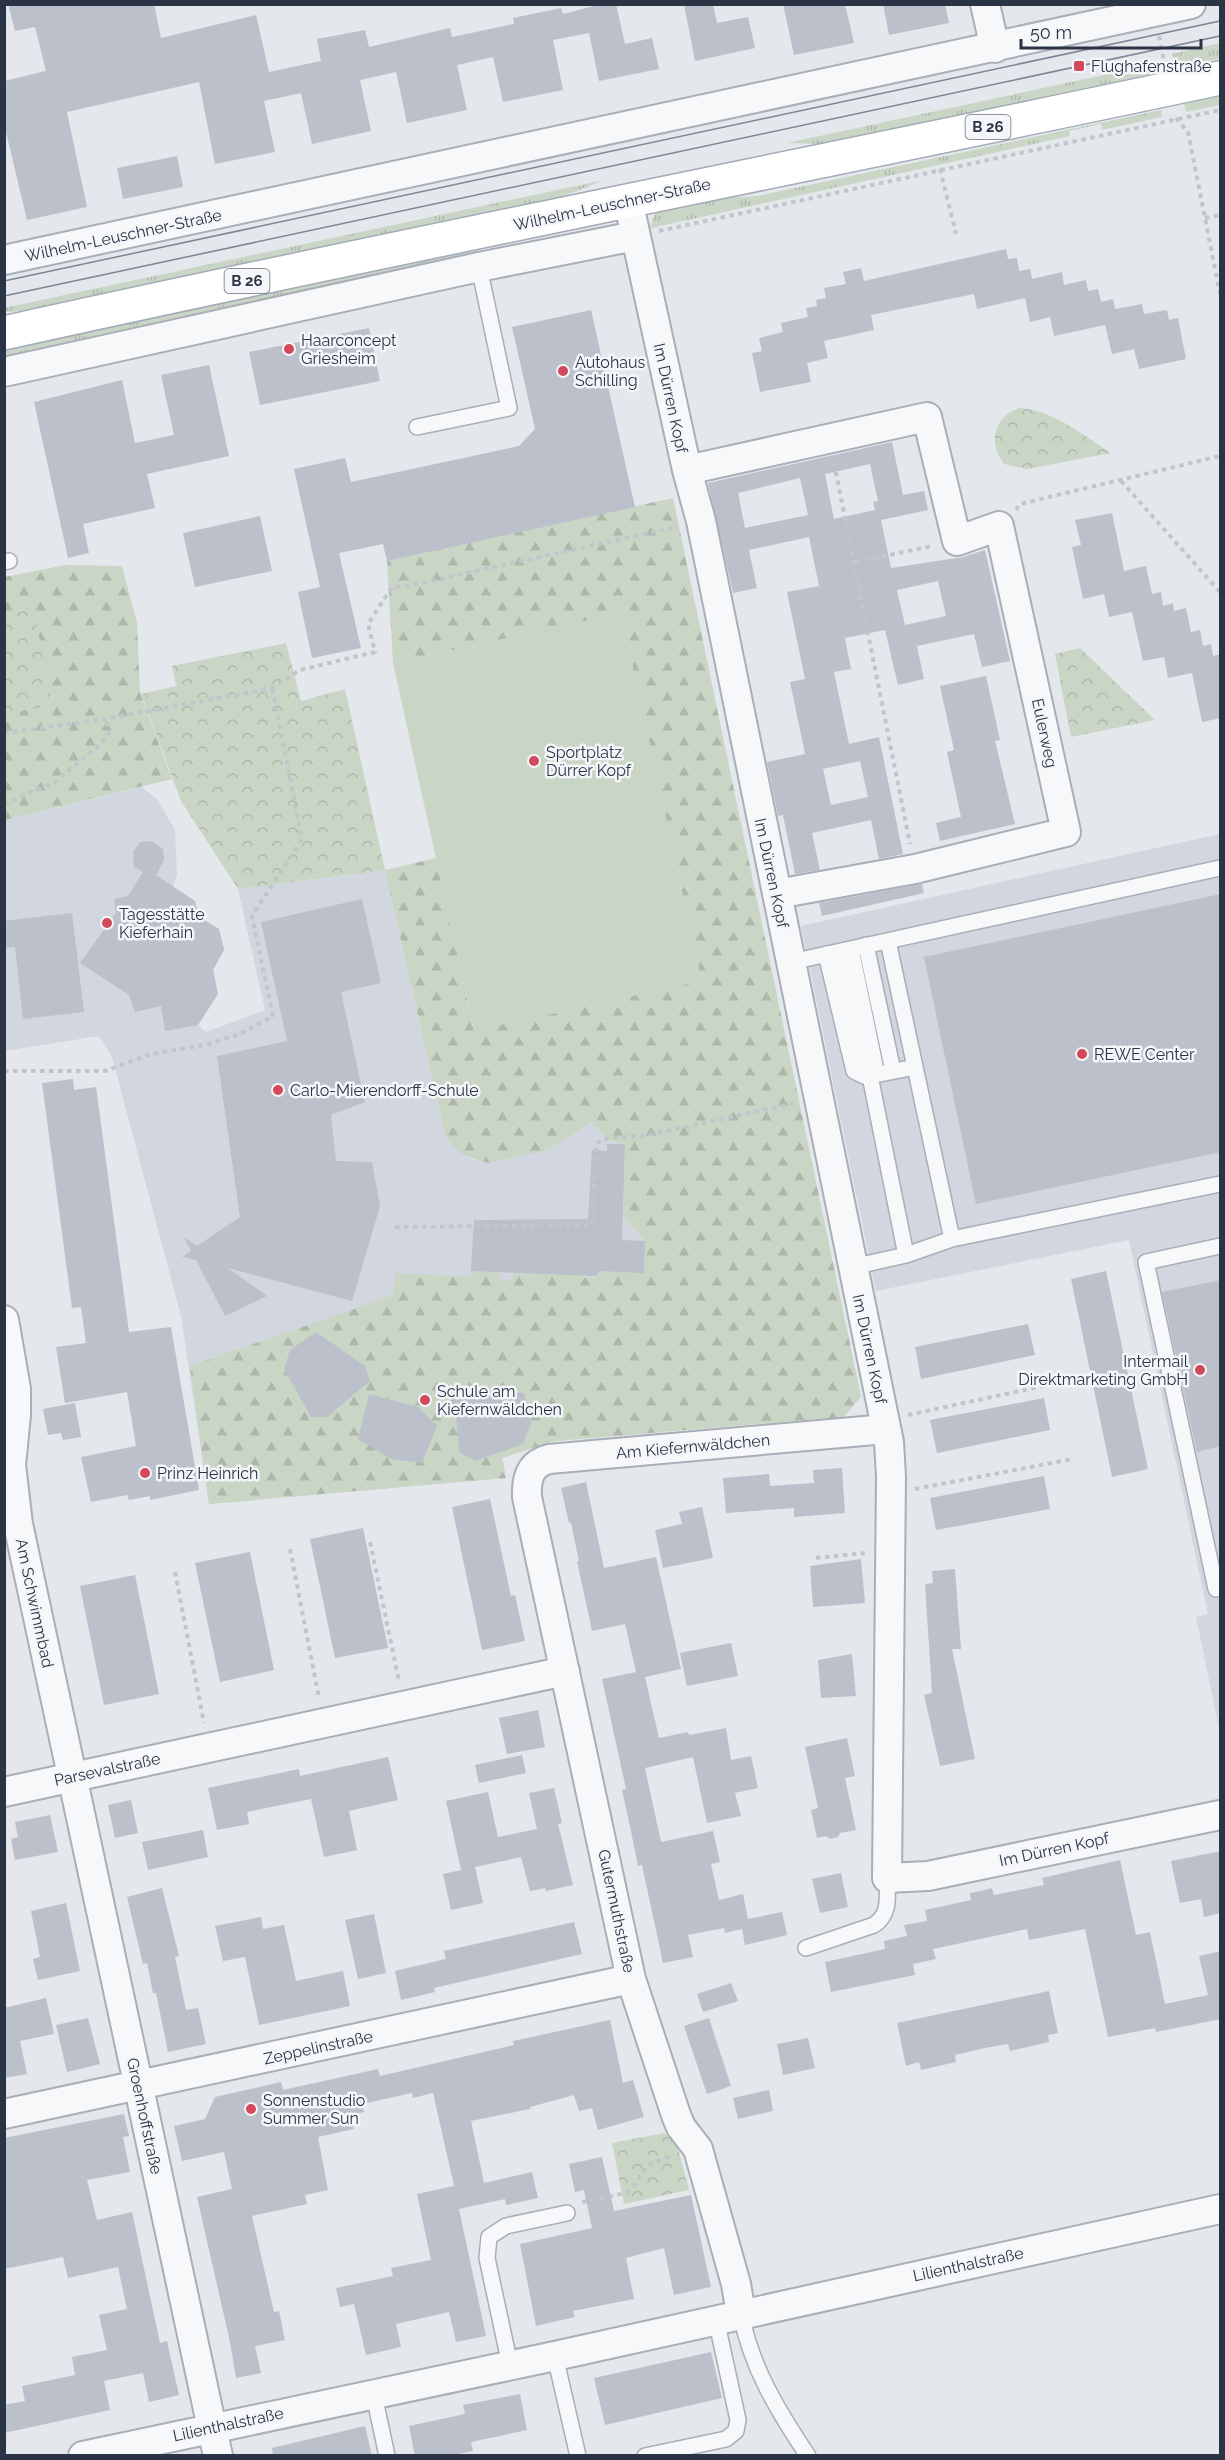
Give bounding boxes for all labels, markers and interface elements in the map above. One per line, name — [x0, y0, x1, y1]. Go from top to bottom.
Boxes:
scale bar — [1021, 12, 1201, 50]
text: 50 m — [1030, 22, 1072, 43]
place label: Flughafenstraße — [1091, 57, 1212, 76]
marker: Flughafenstraße — [1072, 59, 1086, 73]
road number: B 26 — [966, 115, 1010, 139]
street label: Wilhelm-Leuschner-Straße — [512, 174, 712, 235]
street label: Wilhelm-Leuschner-Straße — [23, 205, 223, 266]
road number: B 26 — [224, 269, 270, 293]
place label: Haarconcept Griesheim — [301, 331, 397, 368]
street label: Im Dürren Kopf — [650, 341, 692, 455]
marker: Haarconcept Griesheim — [282, 342, 296, 356]
place label: Autohaus Schilling — [575, 353, 645, 390]
marker: Autohaus Schilling — [556, 364, 570, 378]
street label: Eulerweg — [1028, 697, 1061, 770]
place label: Sportplatz Dürrer Kopf — [546, 743, 632, 780]
marker: Sportplatz Dürrer Kopf — [527, 754, 541, 768]
street label: Im Dürren Kopf — [751, 816, 793, 930]
place label: Tagesstätte Kieferhain — [119, 905, 205, 942]
marker: Tagesstätte Kieferhain — [100, 916, 114, 930]
place label: REWE Center — [1094, 1045, 1195, 1064]
marker: REWE Center — [1075, 1047, 1089, 1061]
place label: Carlo-Mierendorff-Schule — [290, 1081, 479, 1100]
marker: Carlo-Mierendorff-Schule — [271, 1083, 285, 1097]
street label: Im Dürren Kopf — [849, 1292, 891, 1406]
place label: Intermail Direktmarketing GmbH — [1018, 1352, 1189, 1389]
marker: Intermail Direktmarketing GmbH — [1193, 1363, 1207, 1377]
place label: Schule am Kiefernwäldchen — [437, 1382, 562, 1419]
marker: Schule am Kiefernwäldchen — [418, 1393, 432, 1407]
street label: Am Kiefernwäldchen — [615, 1430, 771, 1463]
place label: Prinz Heinrich — [157, 1464, 258, 1483]
marker: Prinz Heinrich — [138, 1466, 152, 1480]
street label: Am Schwimmbad — [12, 1537, 58, 1670]
street label: Parsevalstraße — [52, 1749, 162, 1790]
street label: Im Dürren Kopf — [997, 1828, 1111, 1870]
street label: Gutermuthstraße — [594, 1848, 639, 1975]
street label: Zeppelinstraße — [262, 2027, 374, 2068]
street label: Groenhoffstraße — [123, 2056, 166, 2176]
place label: Sonnenstudio Summer Sun — [263, 2091, 365, 2128]
marker: Sonnenstudio Summer Sun — [244, 2102, 258, 2116]
street label: Lilienthalstraße — [911, 2243, 1025, 2285]
street label: Lilienthalstraße — [171, 2403, 285, 2445]

